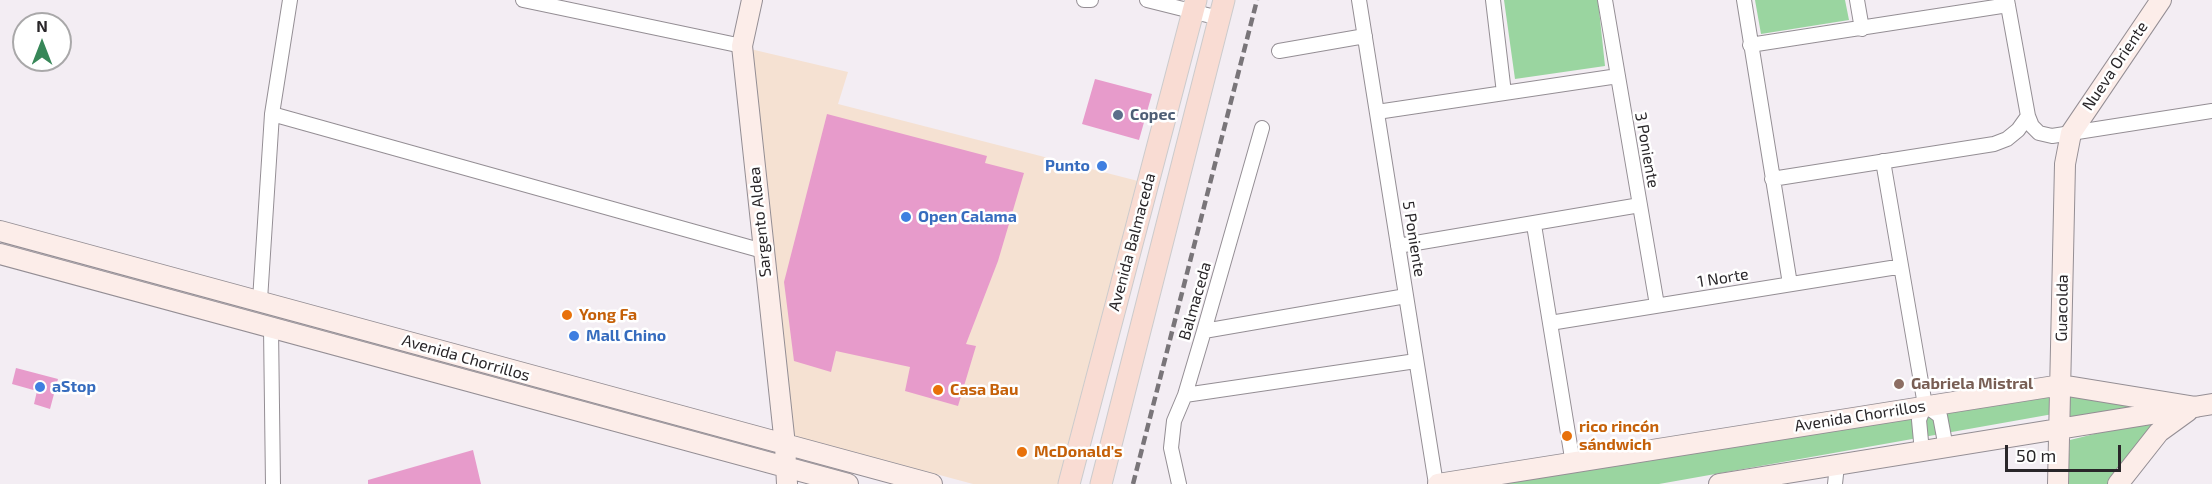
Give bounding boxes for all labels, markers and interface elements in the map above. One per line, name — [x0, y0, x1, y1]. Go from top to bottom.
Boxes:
north arrow — [12, 12, 72, 72]
text: N — [36, 16, 48, 35]
street label: Nueva Oriente — [2078, 18, 2152, 114]
place label: Copec — [1130, 105, 1176, 125]
marker: Copec — [1111, 108, 1125, 122]
street label: 3 Poniente — [1631, 111, 1663, 189]
place label: Punto — [1045, 156, 1090, 176]
marker: Punto — [1095, 159, 1109, 173]
street label: Sargento Aldea — [745, 166, 775, 278]
street label: Avenida Balmaceda — [1104, 171, 1160, 313]
street label: 5 Poniente — [1399, 200, 1429, 278]
place label: Open Calama — [918, 207, 1017, 227]
marker: Open Calama — [899, 210, 913, 224]
street label: Balmaceda — [1175, 260, 1215, 342]
street label: 1 Norte — [1696, 264, 1750, 292]
street label: Guacolda — [2052, 274, 2072, 342]
place label: Yong Fa — [579, 305, 637, 325]
marker: Yong Fa — [560, 308, 574, 322]
place label: Mall Chino — [586, 326, 666, 346]
marker: Mall Chino — [567, 329, 581, 343]
street label: Avenida Chorrillos — [400, 331, 532, 385]
place label: Gabriela Mistral — [1911, 374, 2033, 394]
place label: aStop — [52, 377, 96, 397]
marker: Gabriela Mistral — [1892, 377, 1906, 391]
marker: aStop — [33, 380, 47, 394]
place label: Casa Bau — [950, 380, 1018, 400]
marker: Casa Bau — [931, 383, 945, 397]
street label: Avenida Chorrillos — [1793, 396, 1927, 436]
place label: rico rincón sándwich — [1579, 417, 1659, 455]
marker: rico rincón sándwich — [1560, 429, 1574, 443]
scale bar — [2008, 433, 2124, 471]
place label: McDonald's — [1034, 442, 1123, 462]
text: 50 m — [2016, 444, 2056, 466]
marker: McDonald's — [1015, 445, 1029, 459]

